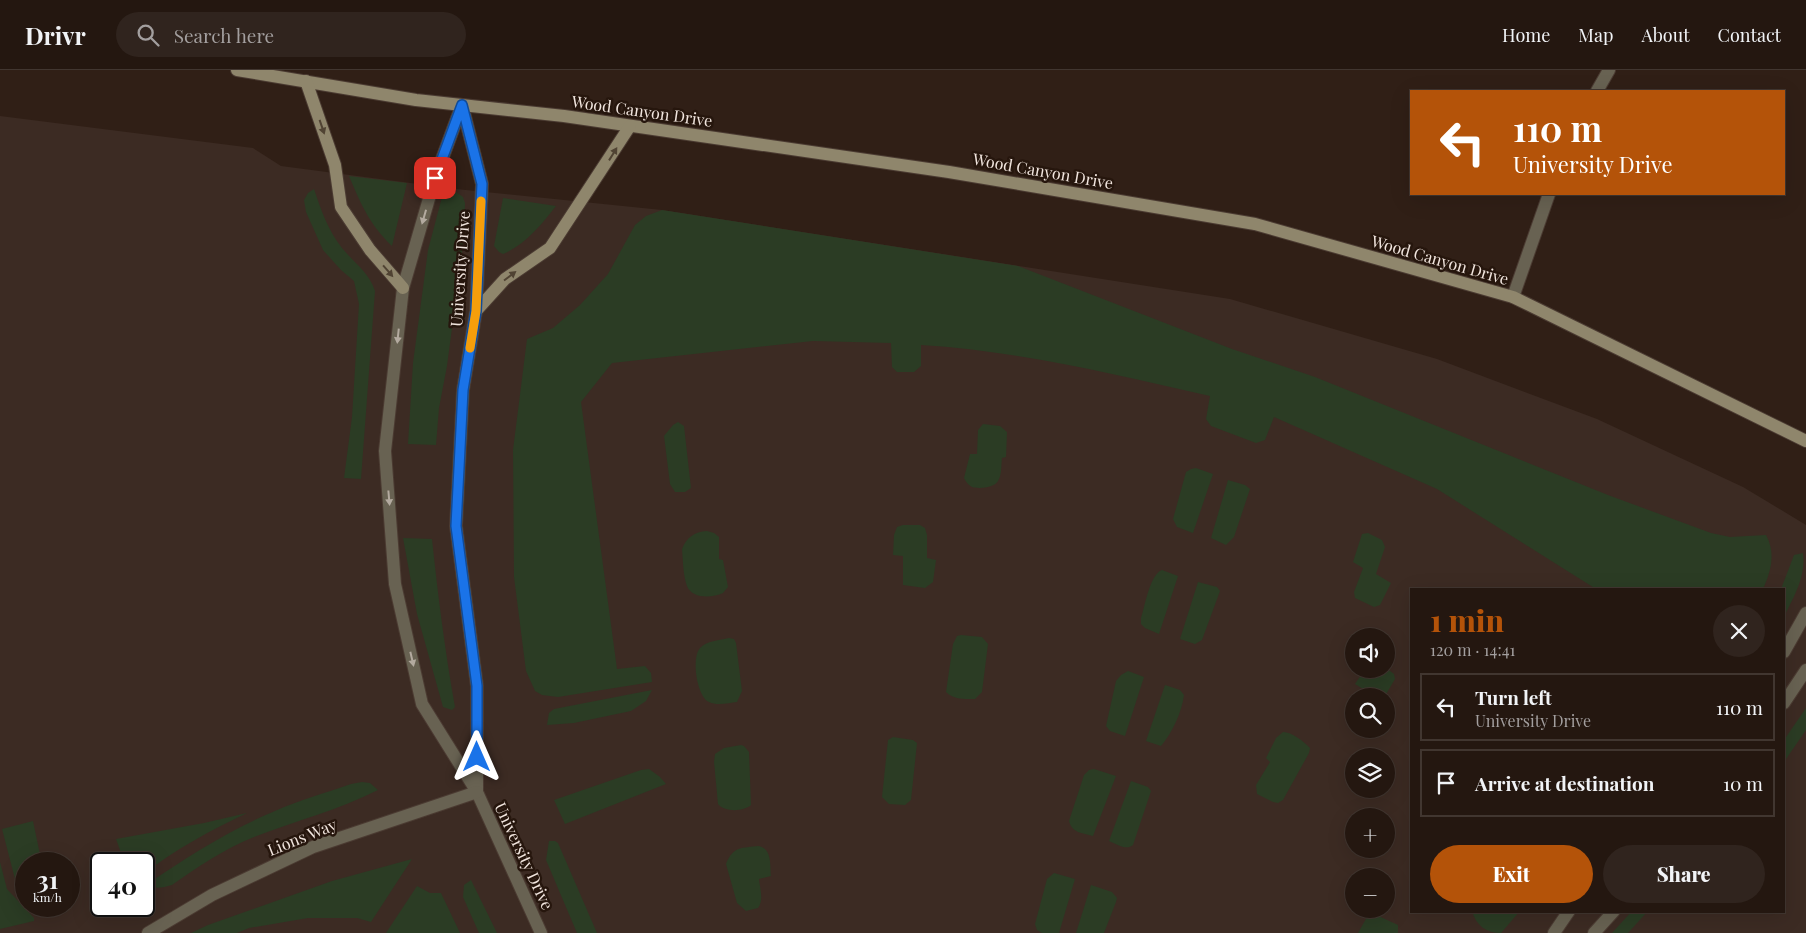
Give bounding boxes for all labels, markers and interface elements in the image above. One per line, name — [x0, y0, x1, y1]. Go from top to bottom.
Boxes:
search box — [116, 12, 466, 57]
text: Drivr — [25, 19, 86, 51]
icon: search — [134, 21, 162, 49]
text: Search here — [174, 22, 274, 48]
text: Home — [1502, 23, 1550, 47]
text: Map — [1578, 23, 1613, 47]
text: About — [1641, 23, 1690, 47]
text: Contact — [1718, 23, 1781, 47]
street label: Wood Canyon Drive — [569, 90, 714, 131]
text: 110 m — [1513, 104, 1602, 151]
icon: left — [1430, 110, 1495, 175]
one-way arrow — [318, 120, 326, 135]
one-way arrow — [608, 147, 617, 161]
street label: Wood Canyon Drive — [970, 148, 1115, 193]
text: University Drive — [1513, 149, 1673, 179]
pin — [414, 157, 456, 199]
icon: arrive — [421, 164, 449, 192]
one-way arrow — [419, 210, 427, 225]
street label: University Drive — [445, 210, 474, 328]
street label: Wood Canyon Drive — [1368, 230, 1511, 289]
one-way arrow — [383, 264, 394, 277]
one-way arrow — [503, 271, 516, 282]
one-way arrow — [394, 329, 402, 345]
one-way arrow — [385, 490, 393, 506]
text: 1 min — [1430, 600, 1504, 640]
button: close — [1713, 605, 1765, 657]
map controls — [1345, 628, 1395, 918]
button: sound — [1345, 628, 1395, 678]
text: 120 m · 14:41 — [1430, 639, 1515, 660]
one-way arrow — [408, 651, 416, 666]
text: Turn left — [1475, 684, 1552, 710]
button: search — [1345, 688, 1395, 738]
icon: left — [1432, 693, 1460, 721]
text: 110 m — [1716, 694, 1763, 720]
text: University Drive — [1475, 710, 1591, 731]
position arrow — [450, 730, 502, 782]
button: layers — [1345, 748, 1395, 798]
icon: arrive — [1432, 769, 1460, 797]
text: Arrive at destination — [1475, 770, 1655, 796]
text: 10 m — [1723, 770, 1763, 796]
street label: University Drive — [490, 799, 559, 913]
button: + — [1345, 808, 1395, 858]
street label: Lions Way — [264, 813, 339, 860]
button: Exit — [1430, 845, 1593, 903]
button: Share — [1603, 845, 1765, 903]
speed limit sign: 40 — [90, 852, 155, 917]
text: 31 — [37, 862, 58, 895]
button: − — [1345, 868, 1395, 918]
text: km/h — [33, 889, 62, 905]

